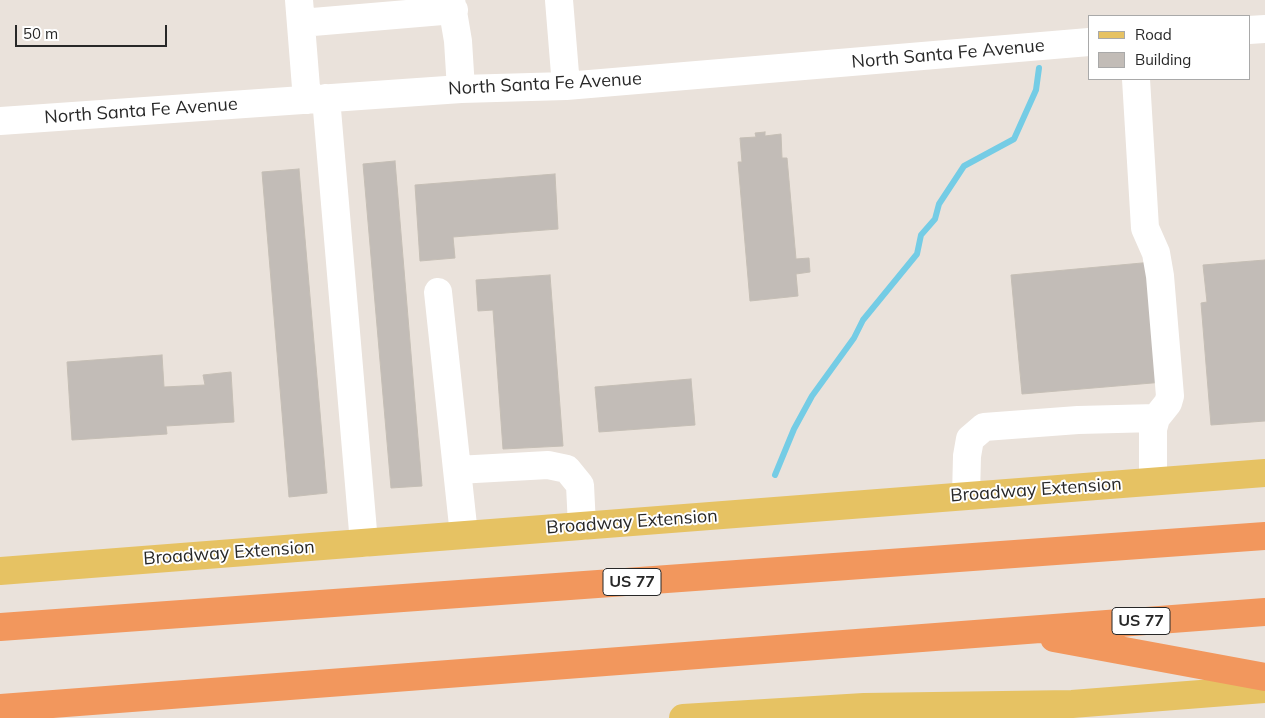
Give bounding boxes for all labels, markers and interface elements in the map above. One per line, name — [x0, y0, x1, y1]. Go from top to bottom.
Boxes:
scale bar — [18, 15, 170, 47]
legend — [1088, 15, 1250, 80]
text: 50 m — [23, 24, 58, 43]
text: Road — [1135, 25, 1172, 44]
street label: North Santa Fe Avenue — [851, 35, 1045, 73]
text: Building — [1135, 50, 1191, 69]
street label: North Santa Fe Avenue — [448, 68, 642, 100]
street label: North Santa Fe Avenue — [44, 93, 238, 129]
street label: Broadway Extension — [950, 473, 1122, 507]
street label: Broadway Extension — [546, 505, 718, 539]
street label: Broadway Extension — [143, 536, 315, 570]
road number: US 77 — [603, 568, 661, 596]
road number: US 77 — [1112, 608, 1170, 634]

